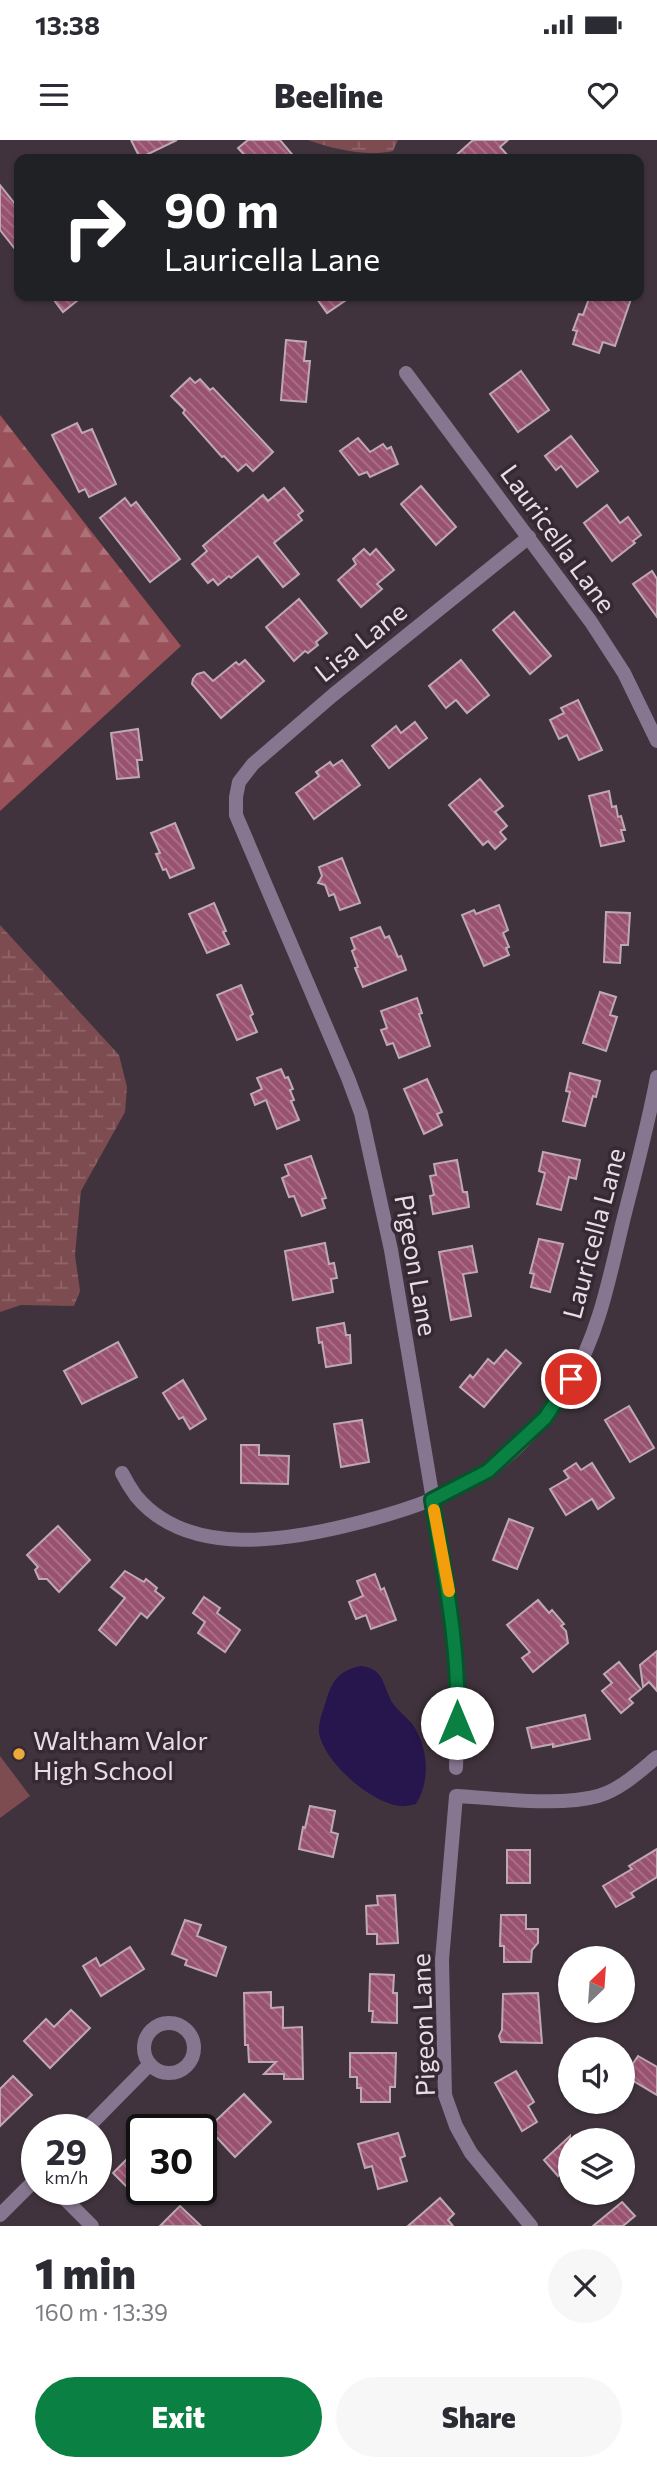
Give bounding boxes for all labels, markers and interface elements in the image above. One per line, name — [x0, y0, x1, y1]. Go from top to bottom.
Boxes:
text: 13:38 — [35, 9, 100, 40]
text: Beeline — [274, 75, 383, 115]
icon: menu — [35, 76, 73, 114]
icon: heart — [584, 76, 622, 114]
text: 90 m — [164, 178, 279, 238]
icon: right — [49, 182, 140, 273]
text: Lauricella Lane — [164, 238, 380, 278]
street label: Lauricella Lane — [495, 458, 623, 618]
street label: Lisa Lane — [308, 595, 412, 687]
street label: Lauricella Lane — [555, 1144, 631, 1322]
street label: Pigeon Lane — [389, 1192, 445, 1338]
pin — [541, 1349, 601, 1409]
icon: arrive — [552, 1360, 590, 1398]
position arrow — [420, 1686, 494, 1760]
place label: Waltham Valor High School — [33, 1724, 208, 1785]
marker: Waltham Valor High School — [11, 1746, 27, 1762]
north arrow — [558, 1946, 635, 2023]
map controls — [558, 1946, 635, 2205]
street label: Pigeon Lane — [404, 1953, 440, 2097]
button: sound — [558, 2037, 635, 2114]
speed limit sign: 30 — [126, 2114, 217, 2205]
button: layers — [558, 2128, 635, 2205]
text: 29 — [46, 2129, 87, 2172]
text: km/h — [45, 2166, 88, 2188]
text: 1 min — [35, 2246, 136, 2298]
button: close — [548, 2249, 622, 2323]
text: 160 m · 13:39 — [35, 2298, 168, 2326]
button: Exit — [35, 2377, 322, 2457]
button: Share — [336, 2377, 622, 2457]

